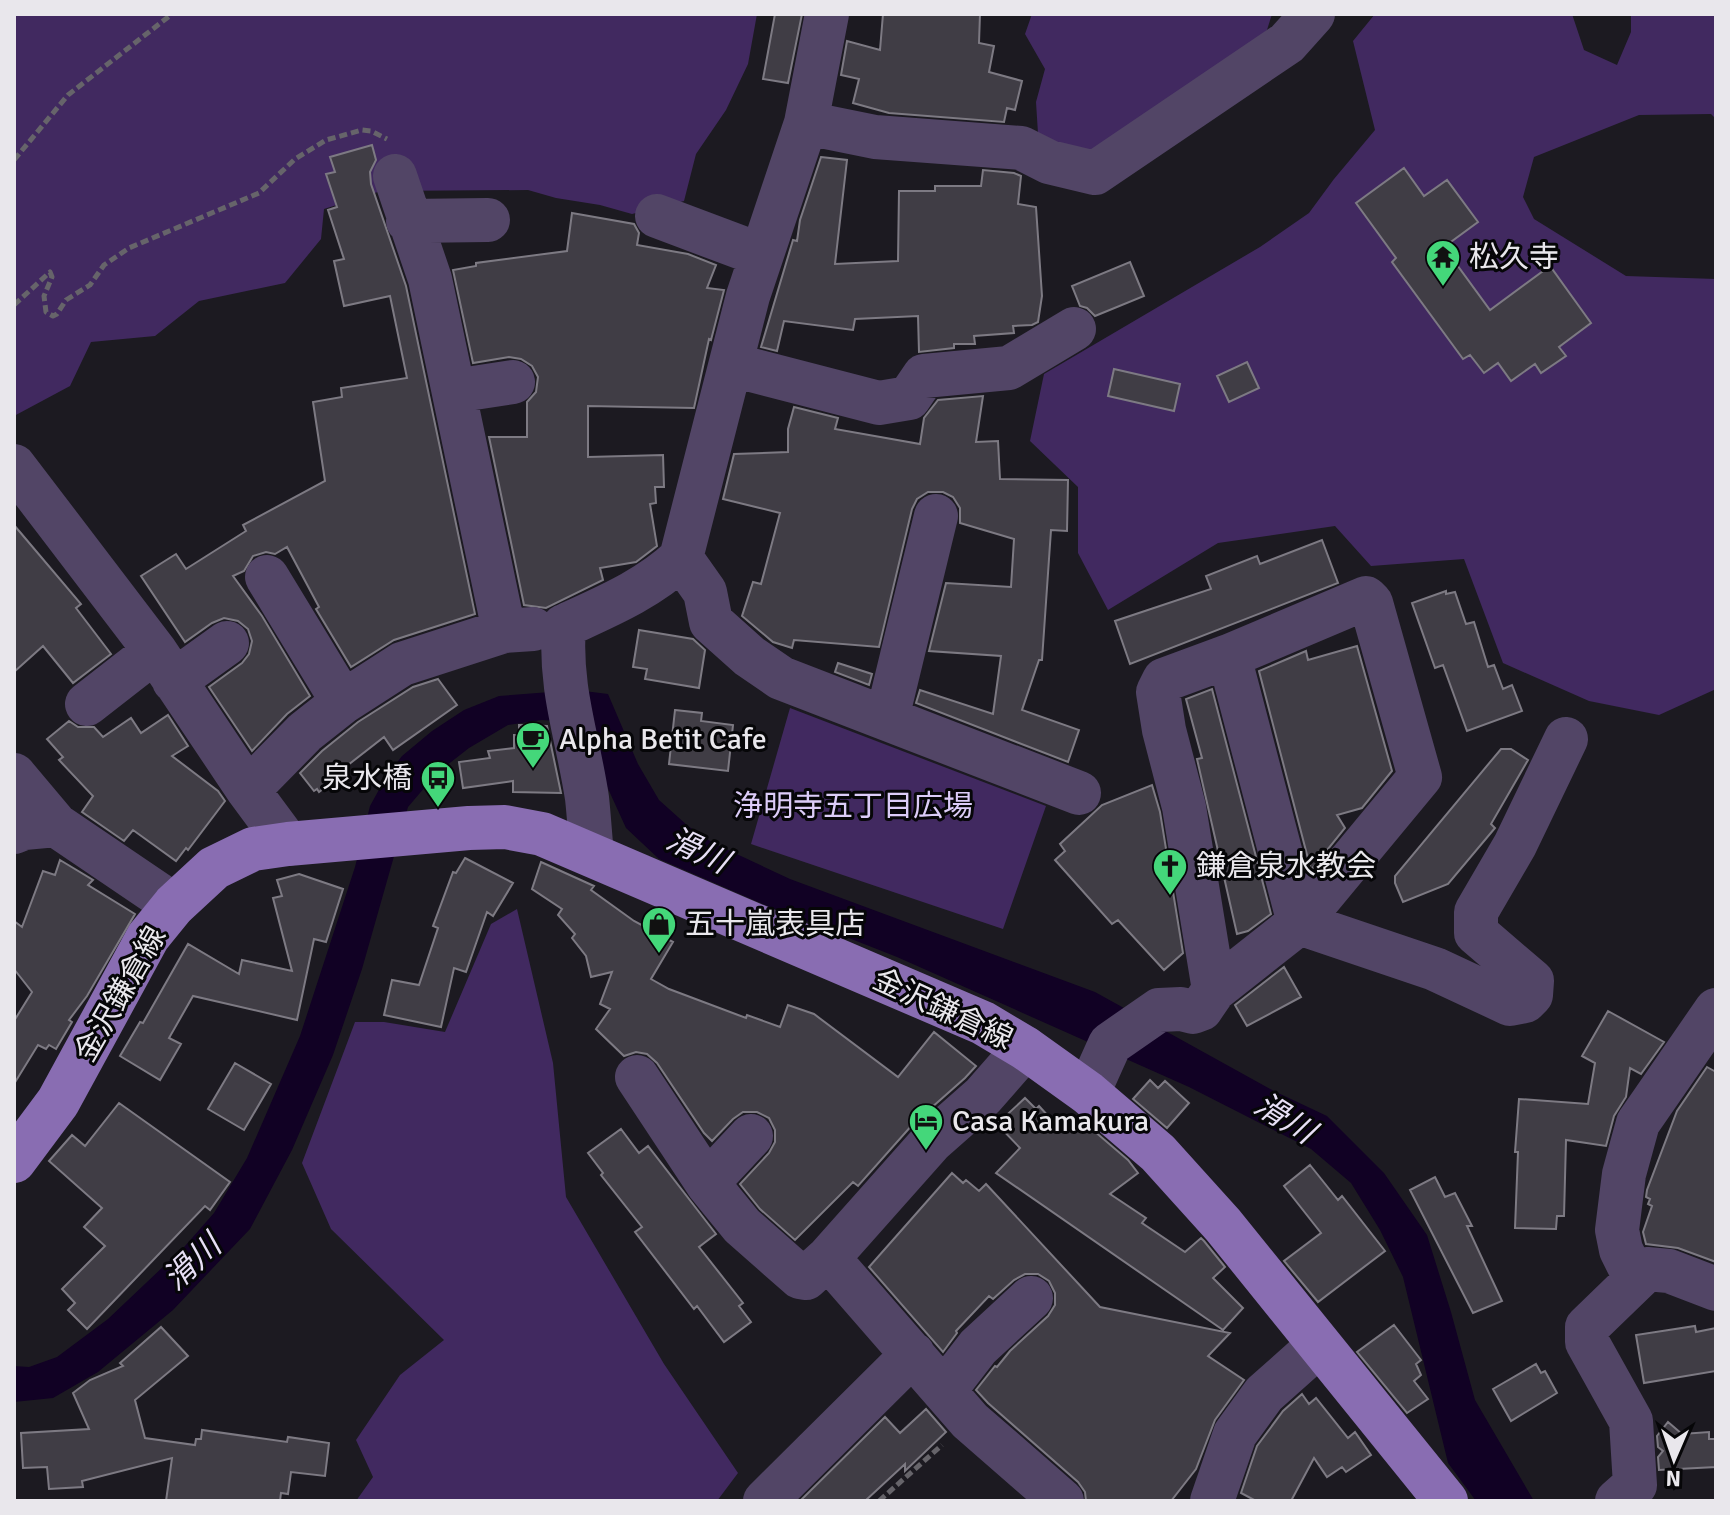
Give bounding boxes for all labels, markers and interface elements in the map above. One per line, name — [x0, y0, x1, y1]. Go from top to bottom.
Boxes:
temple icon: 松久寺 — [1424, 238, 1462, 288]
place label: 松久寺 — [1469, 239, 1559, 276]
cafe icon: Alpha Betit Cafe — [514, 720, 552, 770]
place label: Alpha Betit Cafe — [559, 721, 767, 758]
bus stop icon: 泉水橋 — [419, 759, 457, 809]
place label: 泉水橋 — [322, 760, 412, 797]
park label: 浄明寺五丁目広場 — [733, 788, 973, 825]
water label: 滑川 — [661, 819, 738, 883]
church icon: 鎌倉泉水教会 — [1151, 847, 1189, 897]
place label: 鎌倉泉水教会 — [1196, 848, 1376, 885]
shop icon: 五十嵐表具店 — [640, 905, 678, 955]
place label: 五十嵐表具店 — [685, 906, 865, 943]
street label: 金沢鎌倉線 — [67, 920, 174, 1068]
street label: 金沢鎌倉線 — [867, 961, 1019, 1058]
water label: 滑川 — [1247, 1085, 1325, 1154]
hotel icon: Casa Kamakura — [907, 1102, 945, 1152]
place label: Casa Kamakura — [952, 1103, 1149, 1140]
water label: 滑川 — [156, 1224, 231, 1298]
north arrow — [1634, 1419, 1714, 1499]
text: N — [1665, 1465, 1681, 1492]

